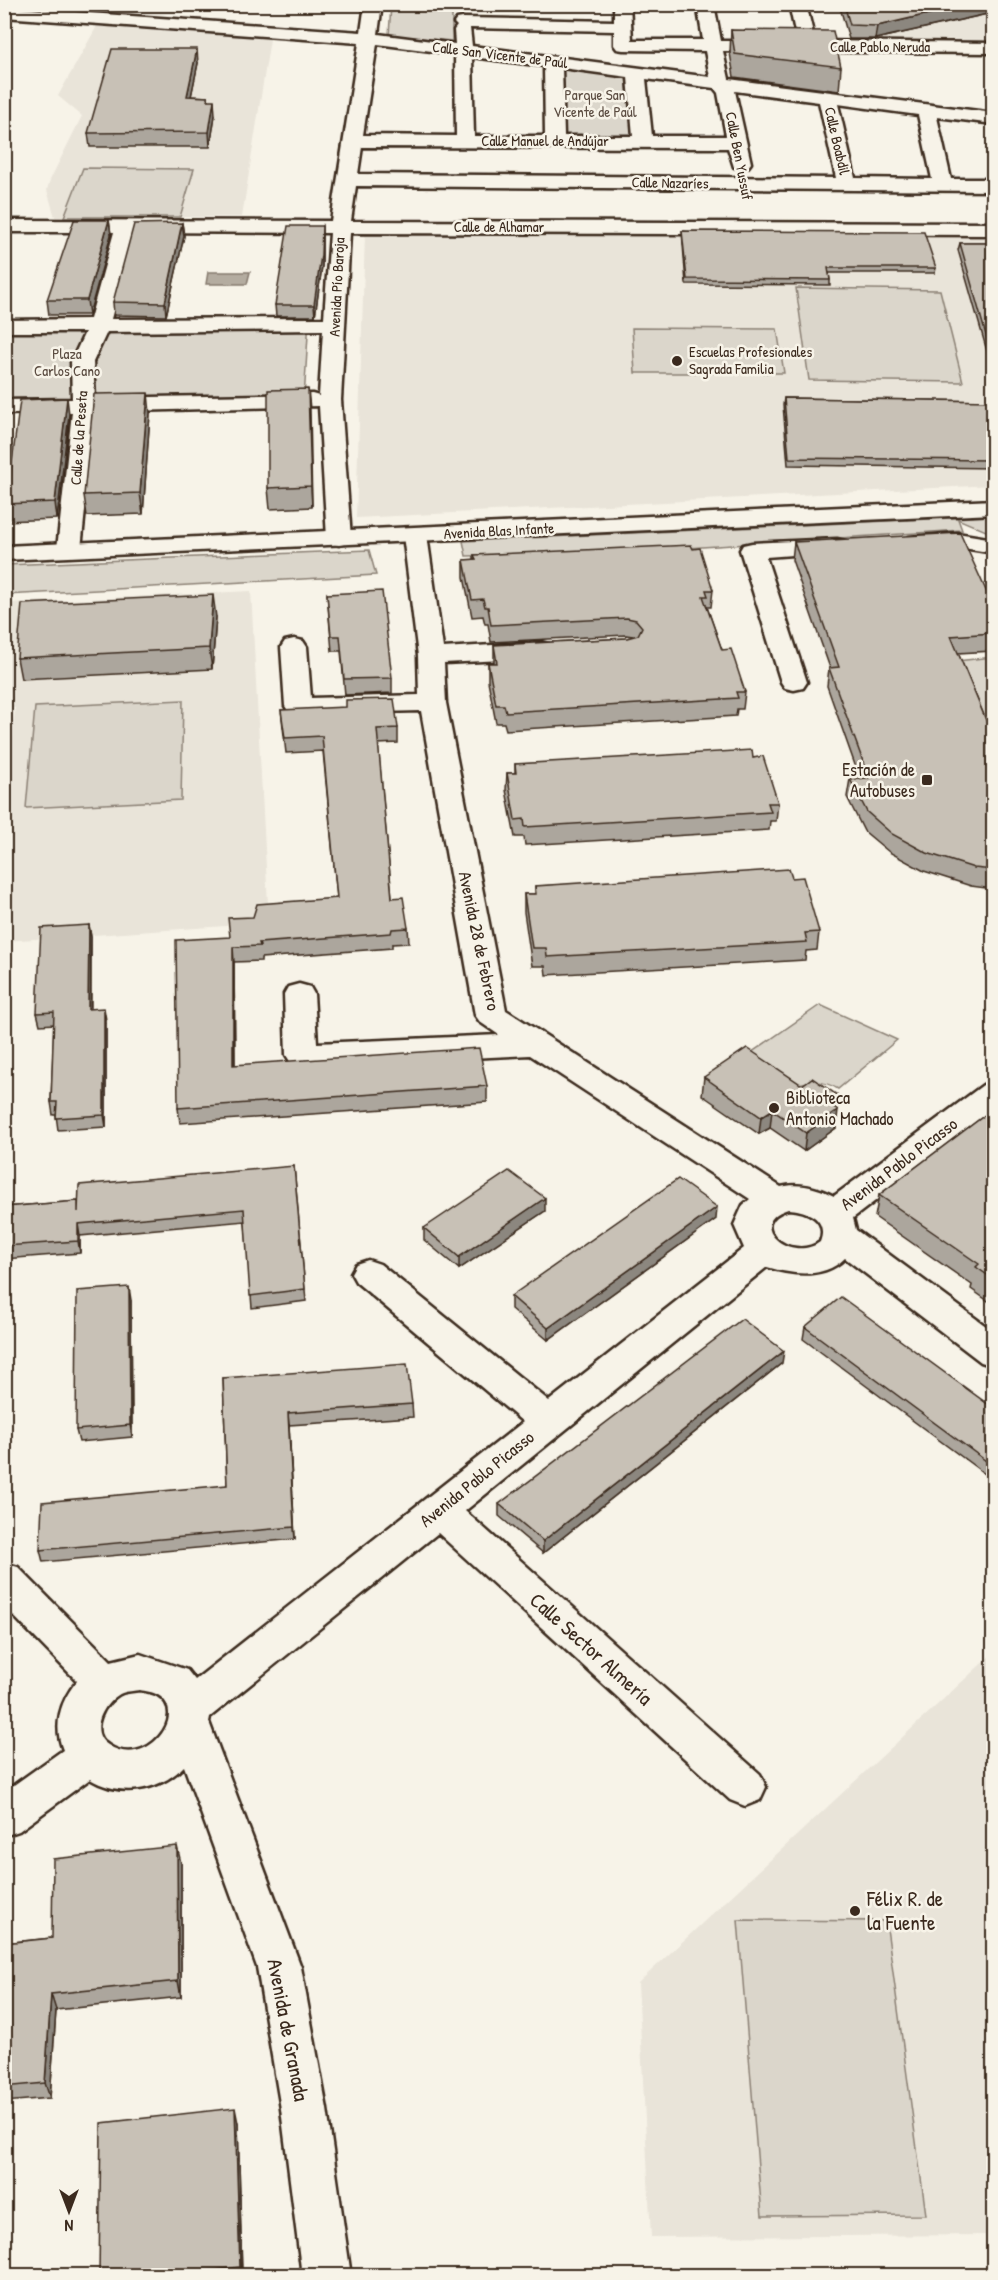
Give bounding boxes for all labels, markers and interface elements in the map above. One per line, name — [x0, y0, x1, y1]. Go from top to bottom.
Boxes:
street label: Calle San Vicente de Paúl — [431, 36, 569, 73]
street label: Calle Pablo Neruda — [830, 36, 930, 57]
park label: Parque San Vicente de Paúl — [553, 84, 637, 122]
street label: Calle Boabdil — [820, 105, 855, 177]
street label: Calle Ben Yussuf — [721, 110, 758, 202]
street label: Calle Manuel de Andújar — [481, 130, 609, 151]
street label: Calle Nazaríes — [631, 171, 709, 194]
street label: Calle de Alhamar — [454, 216, 545, 237]
street label: Avenida Pío Baroja — [323, 237, 350, 337]
place label: Escuelas Profesionales Sagrada Familia — [689, 341, 812, 379]
park label: Plaza Carlos Cano — [34, 343, 100, 381]
marker: Escuelas Profesionales Sagrada Familia — [670, 354, 684, 368]
street label: Calle de la Peseta — [65, 390, 92, 486]
street label: Avenida Blas Infante — [443, 517, 555, 544]
place label: Estación de Autobuses — [842, 757, 915, 803]
marker: Estación de Autobuses — [920, 773, 934, 787]
street label: Avenida 28 de Febrero — [453, 869, 506, 1013]
place label: Biblioteca Antonio Machado — [786, 1085, 894, 1131]
marker: Biblioteca Antonio Machado — [767, 1101, 781, 1115]
street label: Avenida Pablo Picasso — [835, 1111, 962, 1216]
street label: Avenida Pablo Picasso — [414, 1425, 539, 1533]
street label: Calle Sector Almería — [524, 1586, 659, 1712]
place label: Félix R. de la Fuente — [866, 1884, 943, 1937]
marker: Félix R. de la Fuente — [848, 1904, 862, 1918]
street label: Avenida de Granada — [260, 1956, 316, 2104]
north arrow — [39, 2181, 99, 2241]
text: N — [64, 2215, 73, 2237]

